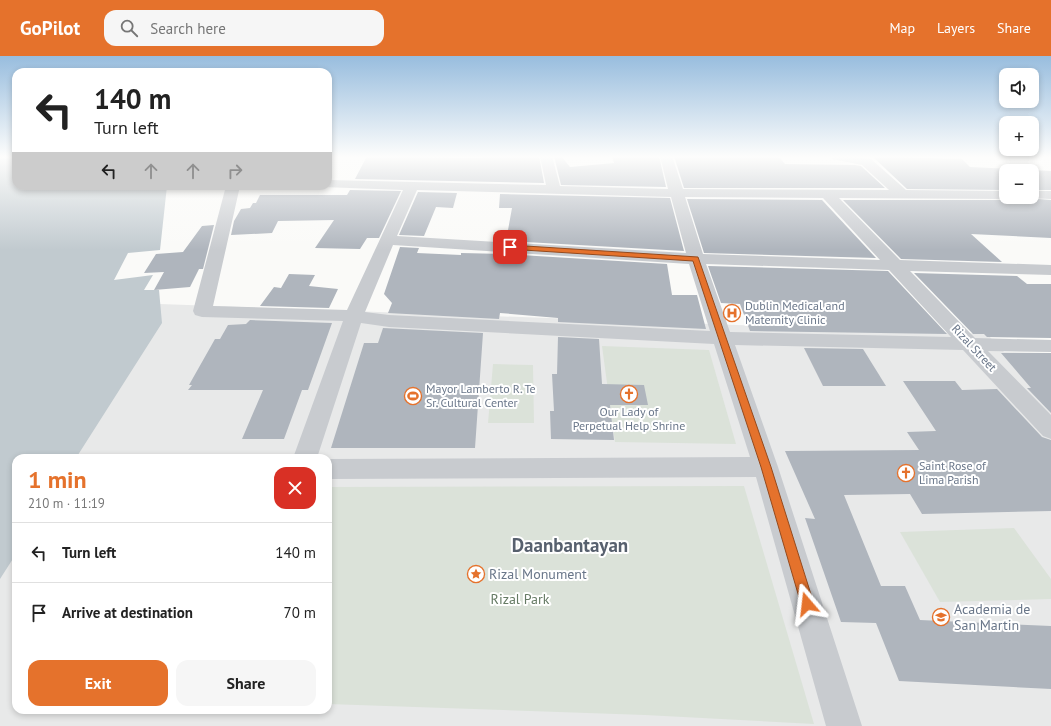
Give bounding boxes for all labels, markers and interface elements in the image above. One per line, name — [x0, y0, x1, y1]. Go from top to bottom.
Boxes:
search box — [104, 10, 384, 46]
text: GoPilot — [20, 16, 80, 40]
icon: search — [118, 17, 140, 39]
text: Search here — [150, 19, 226, 38]
text: Map — [889, 19, 915, 37]
text: Layers — [937, 19, 975, 37]
text: Share — [997, 19, 1031, 37]
map controls — [999, 68, 1039, 204]
button: sound — [999, 68, 1039, 108]
text: 140 m — [94, 80, 171, 117]
icon: left — [28, 84, 80, 136]
text: Turn left — [94, 116, 159, 139]
button: + — [999, 116, 1039, 156]
icon: left — [98, 160, 120, 182]
icon: ahead — [140, 160, 162, 182]
icon: ahead — [182, 160, 204, 182]
icon: right — [224, 160, 246, 182]
button: − — [999, 164, 1039, 204]
pin — [493, 230, 527, 264]
icon: arrive — [499, 236, 521, 258]
place label: Dublin Medical and Maternity Clinic — [745, 298, 845, 327]
hospital icon: Dublin Medical and Maternity Clinic — [722, 303, 742, 323]
street label: Rizal Street — [949, 321, 1000, 374]
place label: Mayor Lamberto R. Te Sr. Cultural Center — [426, 381, 536, 410]
church icon: Our Lady of Perpetual Help Shrine — [619, 384, 639, 404]
sports icon: Mayor Lamberto R. Te Sr. Cultural Center — [403, 386, 423, 406]
place label: Our Lady of Perpetual Help Shrine — [573, 404, 685, 433]
place label: Saint Rose of Lima Parish — [919, 458, 987, 487]
church icon: Saint Rose of Lima Parish — [896, 463, 916, 483]
text: 1 min — [28, 464, 87, 495]
button: close — [274, 467, 316, 509]
text: 210 m · 11:19 — [28, 495, 105, 512]
district label: Daanbantayan — [512, 533, 628, 557]
icon: left — [28, 542, 50, 564]
text: Turn left — [62, 543, 116, 562]
text: 140 m — [275, 543, 316, 562]
place icon: Rizal Monument — [466, 564, 486, 584]
place label: Rizal Monument — [489, 565, 587, 583]
position arrow — [786, 583, 828, 625]
park label: Rizal Park — [491, 590, 550, 608]
place label: Academia de San Martin — [954, 600, 1030, 634]
icon: arrive — [28, 602, 50, 624]
text: Arrive at destination — [62, 603, 193, 622]
text: 70 m — [283, 603, 316, 622]
school or university icon: Academia de San Martin — [931, 607, 951, 627]
button: Exit — [28, 660, 168, 706]
button: Share — [176, 660, 316, 706]

